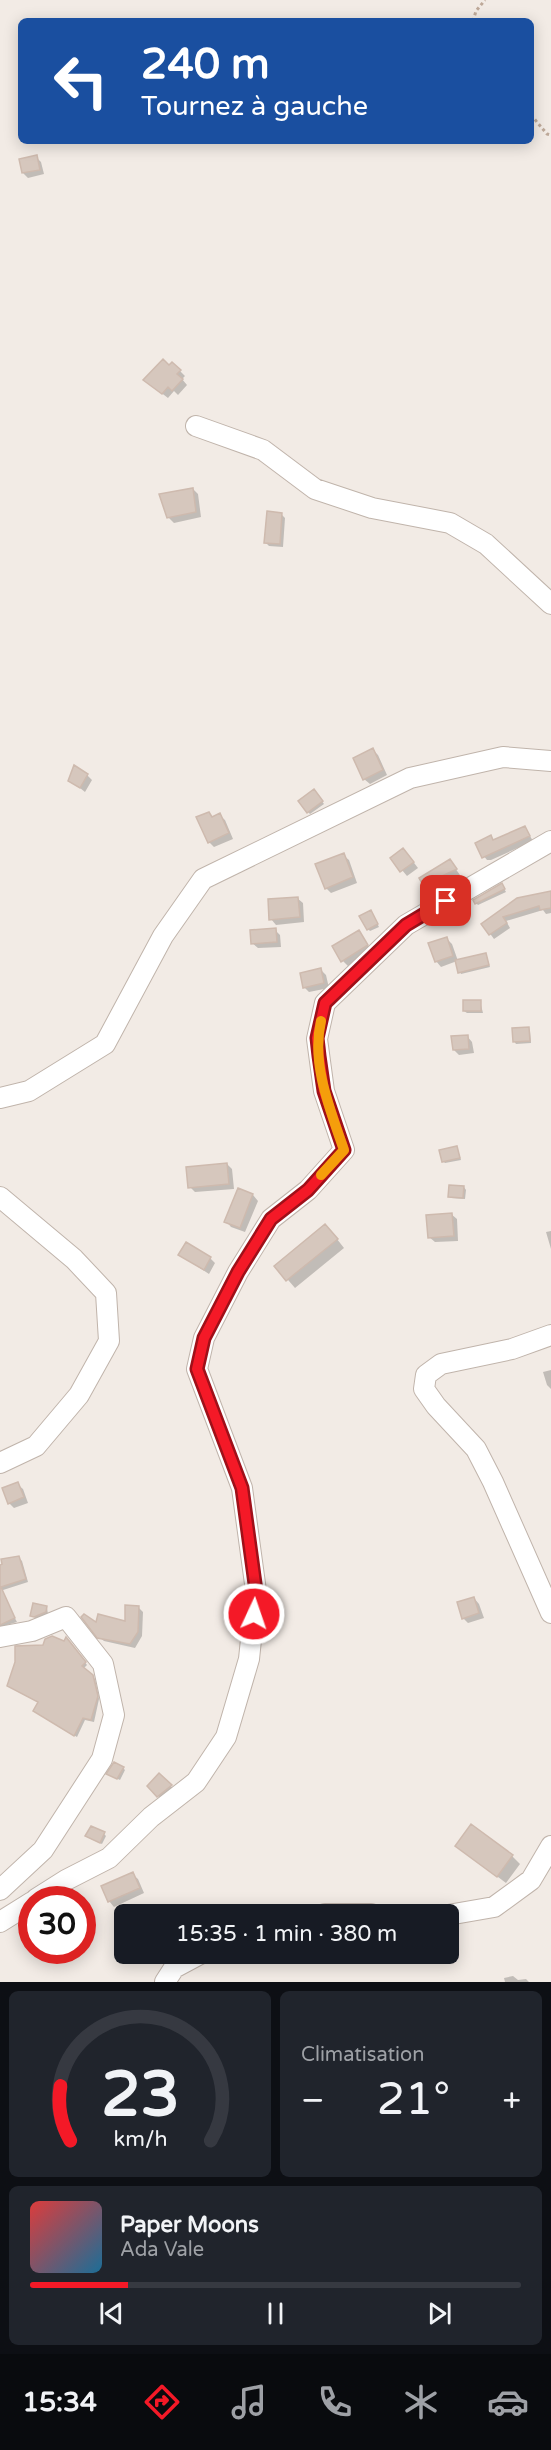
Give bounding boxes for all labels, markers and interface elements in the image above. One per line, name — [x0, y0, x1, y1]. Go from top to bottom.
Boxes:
text: 240 m — [141, 39, 270, 90]
icon: left — [42, 42, 120, 120]
text: Tournez à gauche — [141, 90, 368, 123]
pin — [420, 875, 471, 926]
icon: arrive — [429, 884, 462, 917]
position arrow — [222, 1582, 286, 1646]
speed limit sign: 30 — [18, 1886, 96, 1964]
text: 15:35 · 1 min · 380 m — [176, 1921, 397, 1947]
text: Climatisation — [301, 2043, 424, 2067]
text: 23 — [101, 2058, 179, 2133]
text: 21° — [377, 2073, 450, 2127]
text: − — [301, 2081, 325, 2120]
text: + — [502, 2081, 521, 2120]
text: km/h — [113, 2126, 167, 2152]
text: Paper Moons — [120, 2212, 259, 2238]
text: Ada Vale — [120, 2238, 204, 2262]
icon: previous — [95, 2297, 128, 2330]
icon: pause — [259, 2297, 292, 2330]
icon: next — [423, 2297, 456, 2330]
icon: directions — [141, 2381, 183, 2423]
icon: music — [228, 2381, 270, 2423]
icon: phone — [314, 2381, 356, 2423]
icon: climate — [400, 2381, 442, 2423]
icon: car — [487, 2381, 529, 2423]
text: 15:34 — [22, 2386, 97, 2419]

